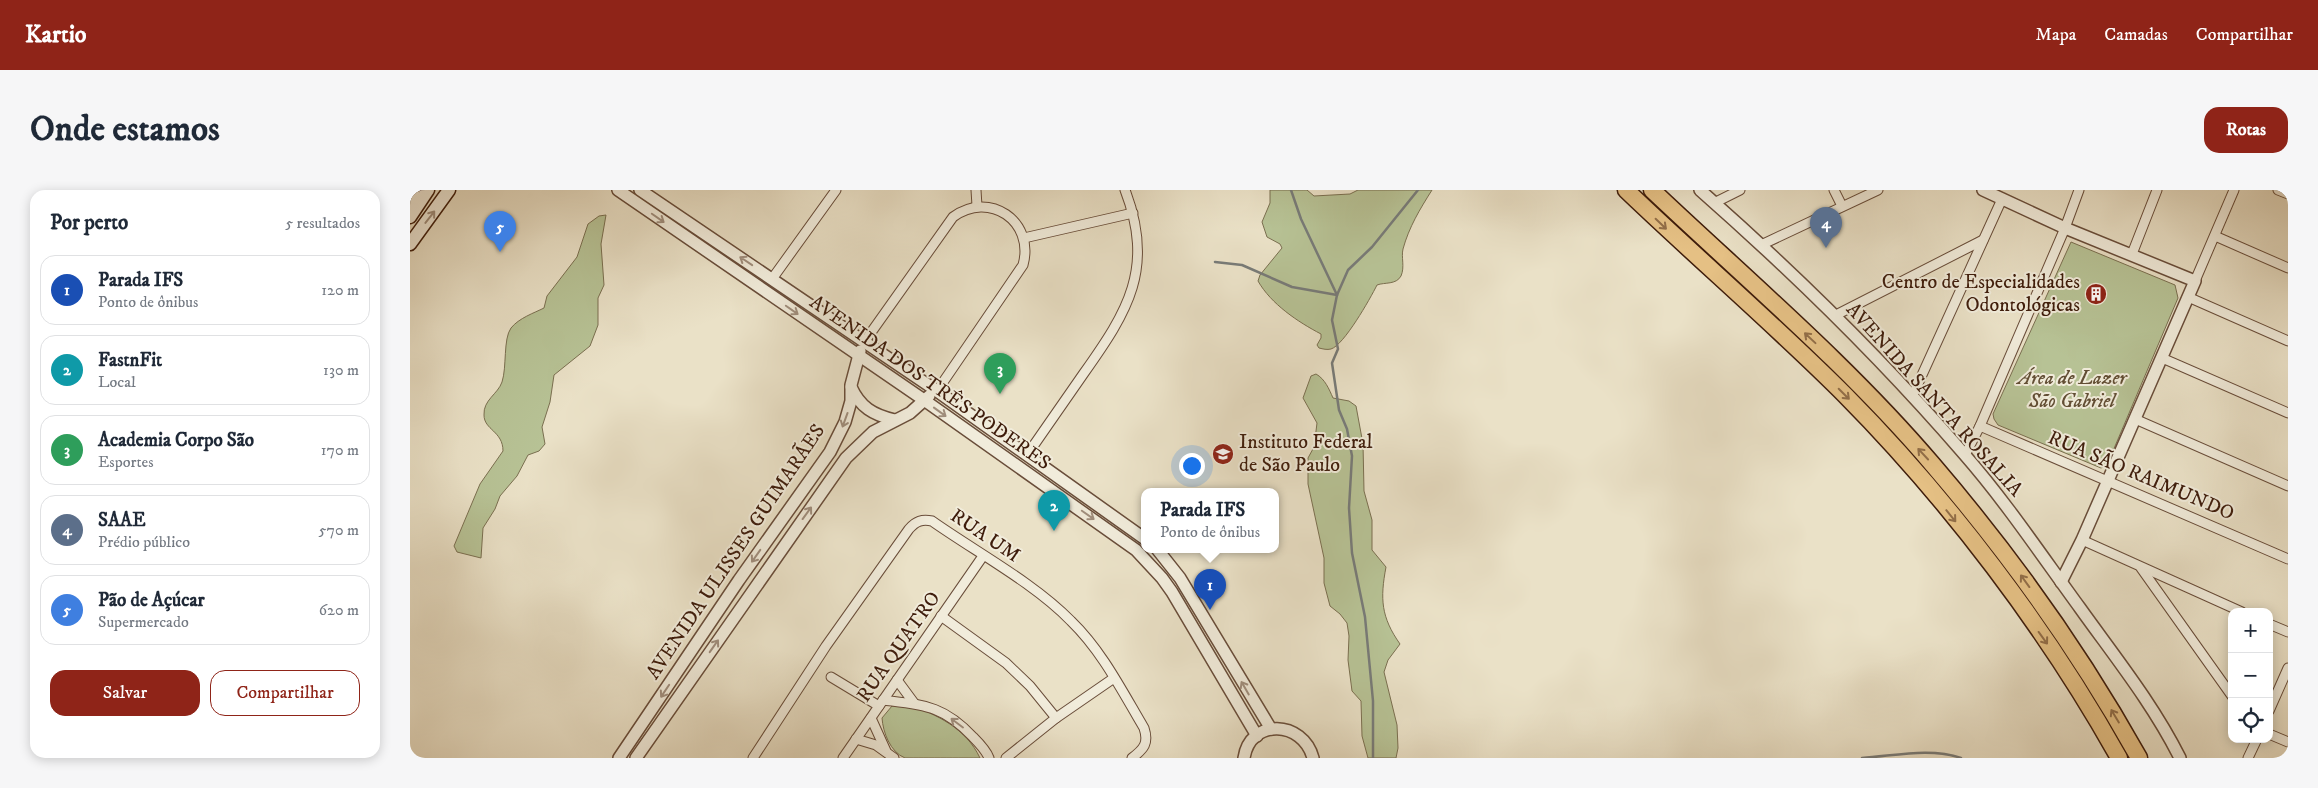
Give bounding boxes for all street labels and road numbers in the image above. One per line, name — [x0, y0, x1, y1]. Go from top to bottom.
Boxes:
street label: AVENIDA DOS TRÊS PODERES — [804, 290, 1056, 476]
street label: AVENIDA SANTA ROSALIA — [1840, 298, 2028, 502]
street label: AVENIDA ULISSES GUIMARÃES — [640, 419, 831, 685]
street label: RUA SÃO RAIMUNDO — [2044, 425, 2238, 527]
street label: RUA UM — [945, 504, 1025, 568]
street label: RUA QUATRO — [852, 587, 946, 707]

